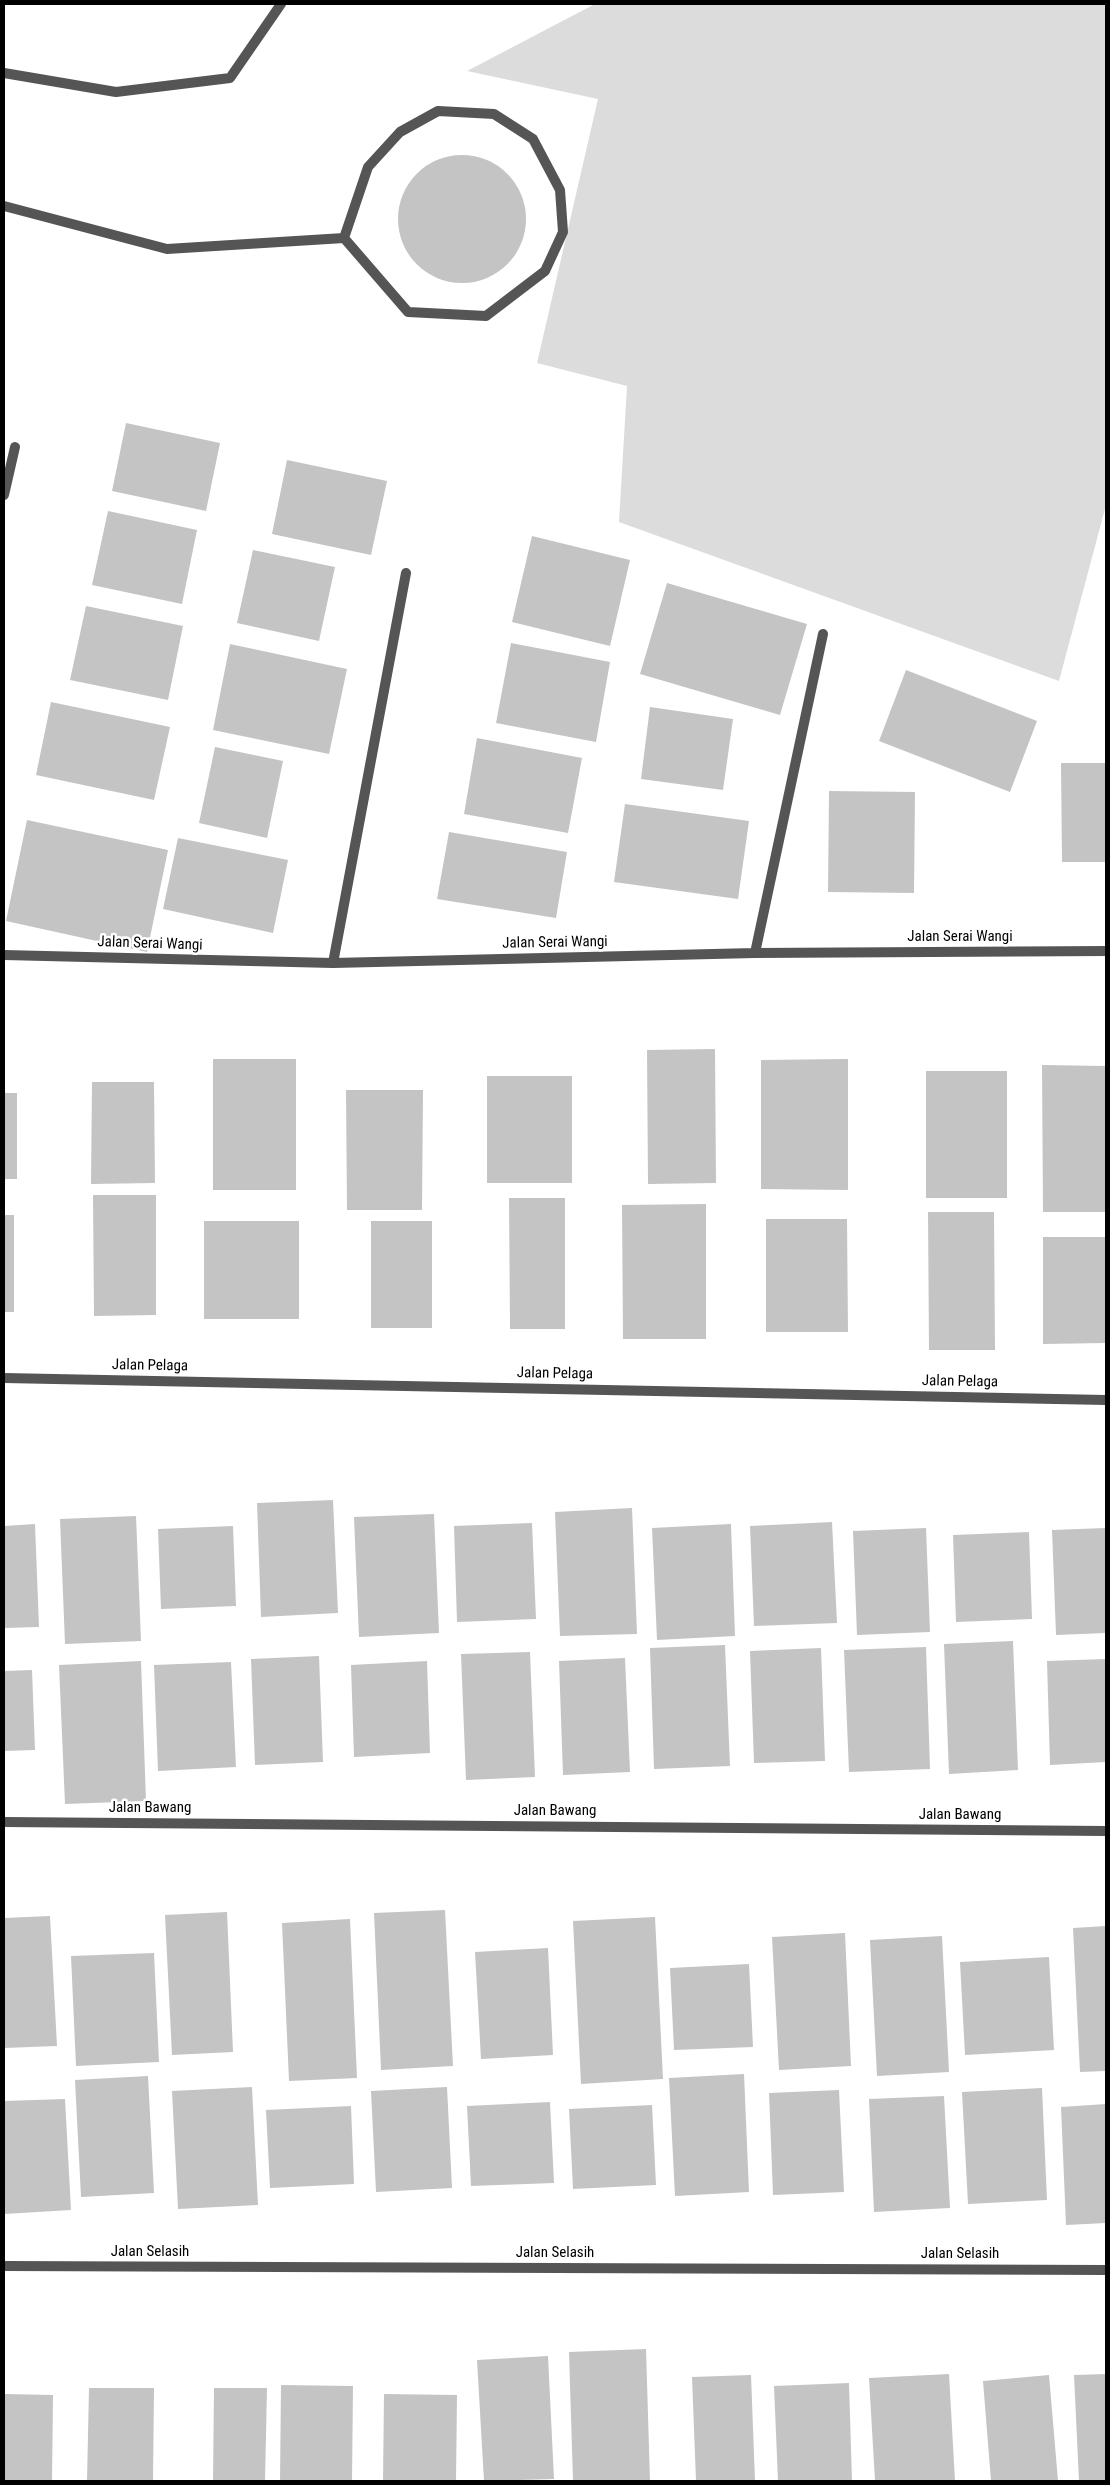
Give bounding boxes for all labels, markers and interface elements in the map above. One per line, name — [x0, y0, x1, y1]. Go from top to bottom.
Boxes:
street label: Jalan Serai Wangi — [907, 928, 1013, 946]
street label: Jalan Serai Wangi — [97, 933, 203, 955]
street label: Jalan Serai Wangi — [502, 933, 608, 953]
street label: Jalan Pelaga — [112, 1356, 188, 1376]
street label: Jalan Pelaga — [517, 1364, 593, 1384]
street label: Jalan Pelaga — [922, 1372, 998, 1392]
street label: Jalan Bawang — [109, 1799, 191, 1817]
street label: Jalan Bawang — [514, 1802, 596, 1820]
street label: Jalan Bawang — [919, 1806, 1001, 1824]
street label: Jalan Selasih — [111, 2243, 189, 2261]
street label: Jalan Selasih — [516, 2244, 594, 2262]
street label: Jalan Selasih — [921, 2245, 999, 2263]

